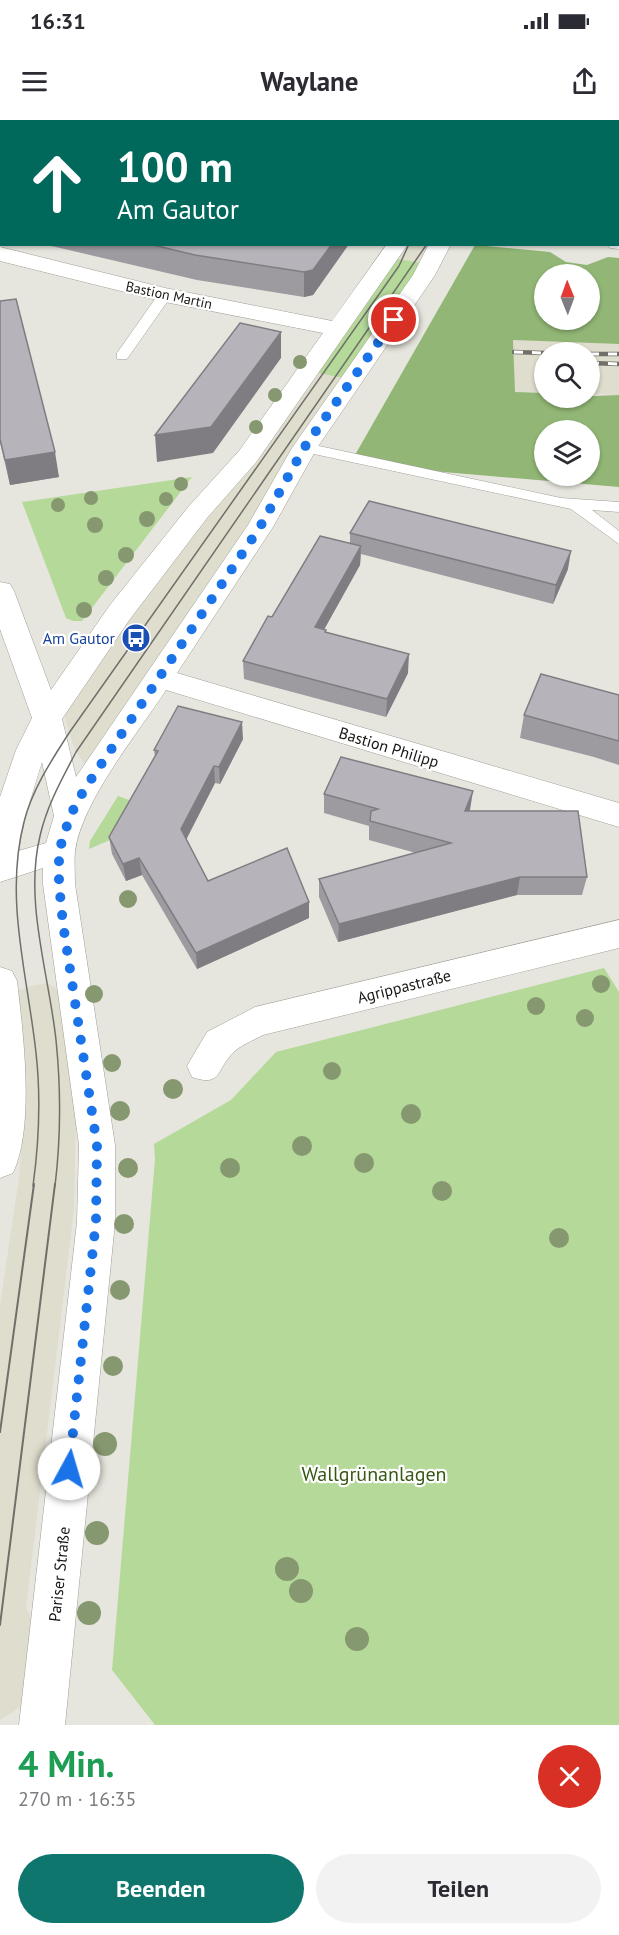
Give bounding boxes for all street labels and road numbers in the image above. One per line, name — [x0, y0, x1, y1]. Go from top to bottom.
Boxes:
street label: Bastion Martin — [124, 277, 214, 313]
street label: Bastion Philipp — [337, 722, 441, 772]
street label: Agrippastraße — [355, 965, 453, 1007]
street label: Pariser Straße — [44, 1525, 74, 1623]

